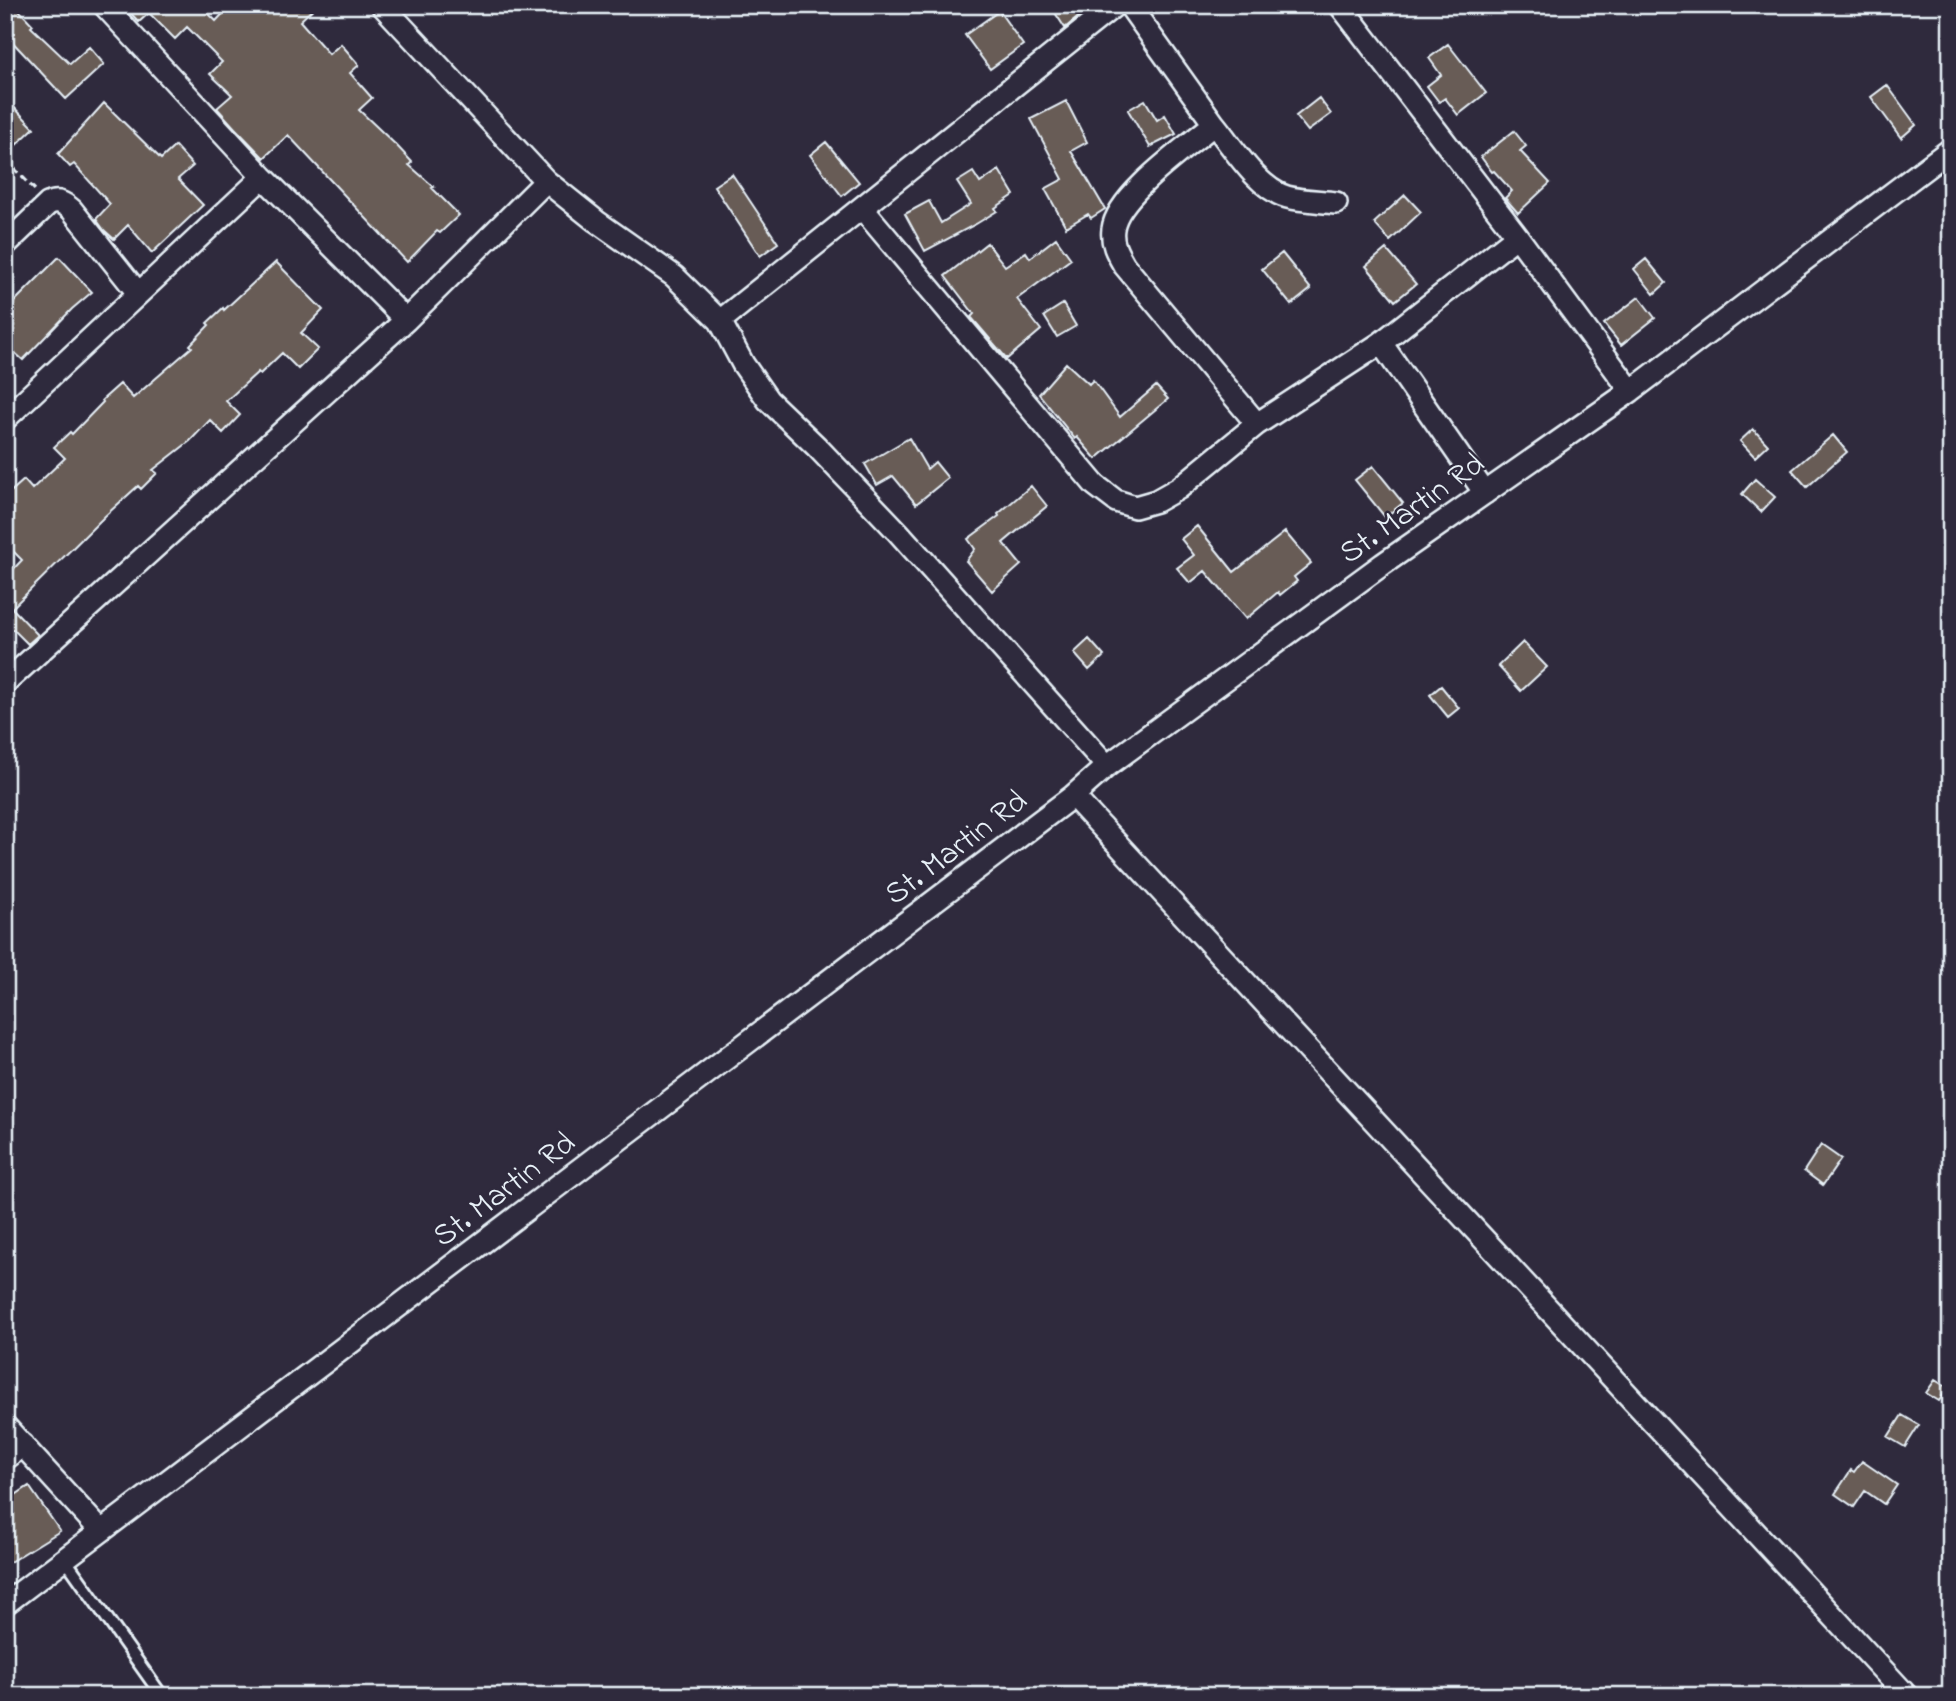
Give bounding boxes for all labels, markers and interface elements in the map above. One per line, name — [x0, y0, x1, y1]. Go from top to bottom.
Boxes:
street label: St. Martin Rd — [1331, 442, 1495, 577]
street label: St. Martin Rd — [876, 779, 1039, 918]
street label: St. Martin Rd — [424, 1121, 587, 1260]

